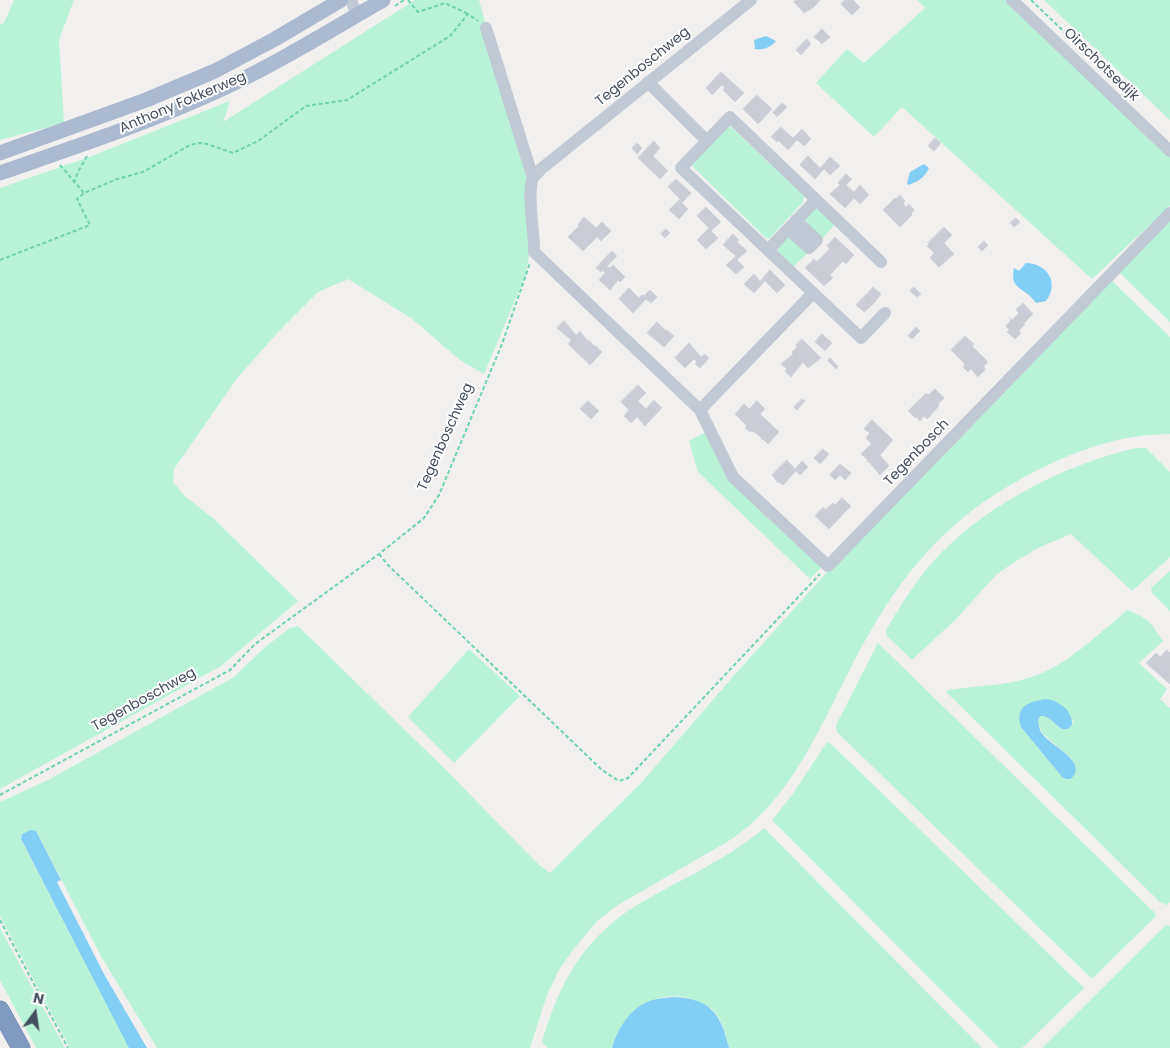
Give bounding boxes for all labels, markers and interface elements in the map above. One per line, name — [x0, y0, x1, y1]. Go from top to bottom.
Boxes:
street label: Tegenboschweg — [593, 24, 693, 110]
street label: Oirschotsedijk — [1060, 25, 1142, 105]
street label: Anthony Fokkerweg — [117, 69, 249, 137]
street label: Tegenboschweg — [415, 381, 477, 493]
street label: Tegenbosch — [881, 416, 953, 490]
street label: Tegenboschweg — [89, 664, 199, 736]
text: N — [31, 987, 46, 1009]
north arrow — [10, 988, 60, 1038]

